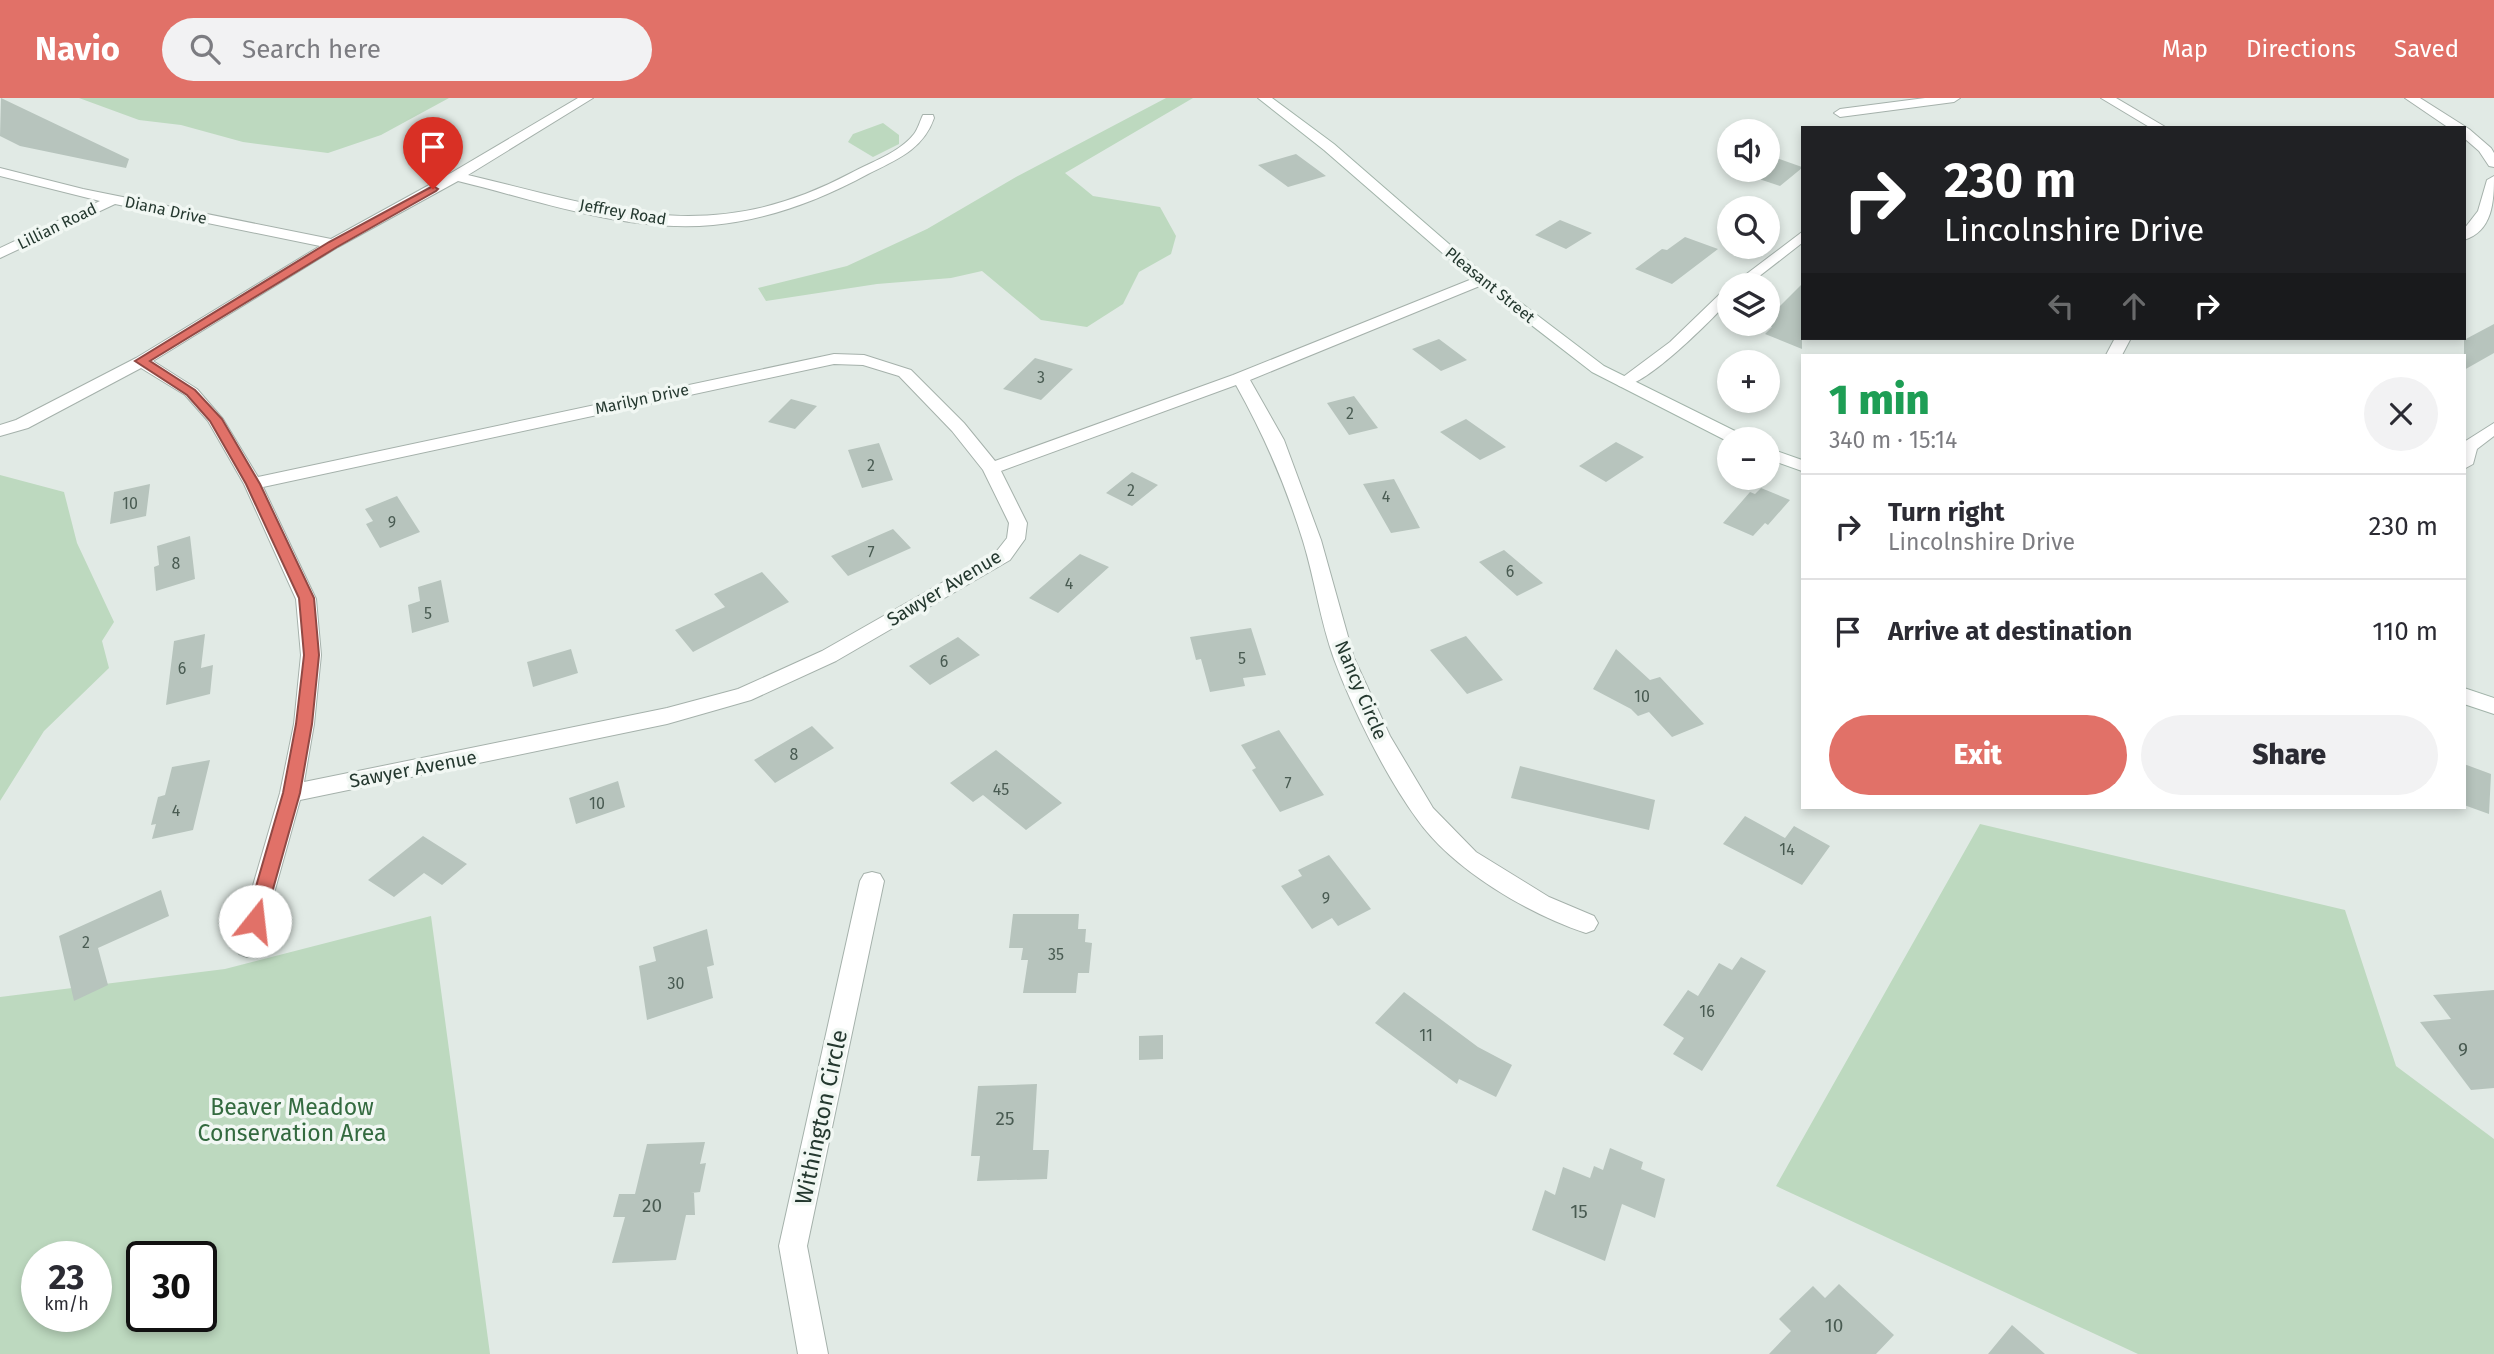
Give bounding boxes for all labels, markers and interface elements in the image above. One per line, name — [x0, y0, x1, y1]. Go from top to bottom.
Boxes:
search box — [162, 18, 652, 81]
text: Navio — [35, 29, 120, 69]
icon: search — [186, 30, 224, 68]
text: Search here — [242, 34, 381, 65]
text: Map — [2162, 35, 2208, 63]
text: Directions — [2246, 35, 2356, 63]
text: Saved — [2394, 35, 2459, 63]
pin — [403, 117, 463, 189]
map controls — [1717, 119, 1780, 490]
button: sound — [1717, 119, 1780, 182]
icon: arrive — [414, 128, 452, 166]
text: 230 m — [1944, 151, 2076, 210]
icon: right — [1829, 154, 1920, 245]
street label: Diana Drive — [123, 192, 209, 228]
street label: Jeffrey Road — [578, 195, 668, 229]
button: search — [1717, 196, 1780, 259]
street label: Lillian Road — [14, 199, 100, 253]
text: Lincolnshire Drive — [1944, 211, 2204, 249]
street label: Pleasant Street — [1441, 243, 1539, 327]
button: layers — [1717, 273, 1780, 336]
icon: left — [2042, 287, 2080, 325]
icon: ahead — [2115, 287, 2153, 325]
icon: right — [2188, 287, 2226, 325]
button: + — [1717, 350, 1780, 413]
house number: 3 — [1037, 368, 1045, 387]
text: 1 min — [1829, 375, 1930, 425]
button: close — [2364, 377, 2438, 451]
street label: Marilyn Drive — [593, 380, 691, 418]
house number: 2 — [1346, 404, 1354, 423]
text: 340 m · 15:14 — [1829, 426, 1957, 454]
button: − — [1717, 427, 1780, 490]
house number: 2 — [867, 456, 875, 475]
house number: 2 — [1127, 481, 1135, 500]
house number: 4 — [1382, 487, 1391, 506]
house number: 10 — [122, 494, 138, 513]
text: Turn right — [1888, 497, 2005, 528]
icon: right — [1829, 508, 1867, 546]
text: 230 m — [2369, 511, 2438, 542]
house number: 9 — [388, 513, 396, 532]
text: Lincolnshire Drive — [1888, 528, 2075, 556]
house number: 7 — [867, 543, 875, 562]
street label: Sawyer Avenue — [883, 545, 1005, 631]
house number: 8 — [172, 554, 181, 573]
house number: 6 — [1506, 562, 1514, 581]
house number: 4 — [1065, 574, 1074, 593]
house number: 5 — [424, 604, 432, 623]
icon: arrive — [1829, 613, 1867, 651]
text: Arrive at destination — [1888, 616, 2132, 647]
text: 110 m — [2372, 616, 2438, 647]
street label: Nancy Circle — [1330, 637, 1392, 743]
house number: 5 — [1238, 649, 1246, 668]
house number: 6 — [940, 652, 948, 671]
house number: 6 — [178, 659, 186, 678]
house number: 10 — [1634, 687, 1650, 706]
button: Exit — [1829, 715, 2127, 795]
button: Share — [2141, 715, 2438, 795]
street label: Sawyer Avenue — [347, 745, 479, 793]
house number: 8 — [790, 745, 799, 764]
house number: 7 — [1284, 774, 1292, 793]
house number: 45 — [993, 780, 1009, 799]
house number: 10 — [589, 794, 605, 813]
house number: 4 — [172, 801, 181, 820]
house number: 14 — [1779, 840, 1795, 859]
position arrow — [218, 884, 292, 958]
house number: 9 — [1322, 889, 1330, 908]
house number: 2 — [82, 933, 90, 952]
house number: 35 — [1048, 945, 1064, 964]
house number: 30 — [668, 974, 685, 993]
house number: 16 — [1699, 1002, 1715, 1021]
house number: 11 — [1419, 1026, 1433, 1045]
street label: Withington Circle — [789, 1027, 853, 1207]
house number: 9 — [2458, 1038, 2468, 1061]
park label: Beaver Meadow Conservation Area — [198, 1093, 386, 1147]
house number: 25 — [996, 1107, 1014, 1130]
house number: 20 — [642, 1194, 662, 1217]
house number: 15 — [1570, 1200, 1588, 1223]
speed limit sign: 30 — [126, 1241, 217, 1332]
text: 23 — [48, 1256, 85, 1298]
text: km/h — [44, 1293, 89, 1315]
house number: 10 — [1825, 1314, 1843, 1337]

